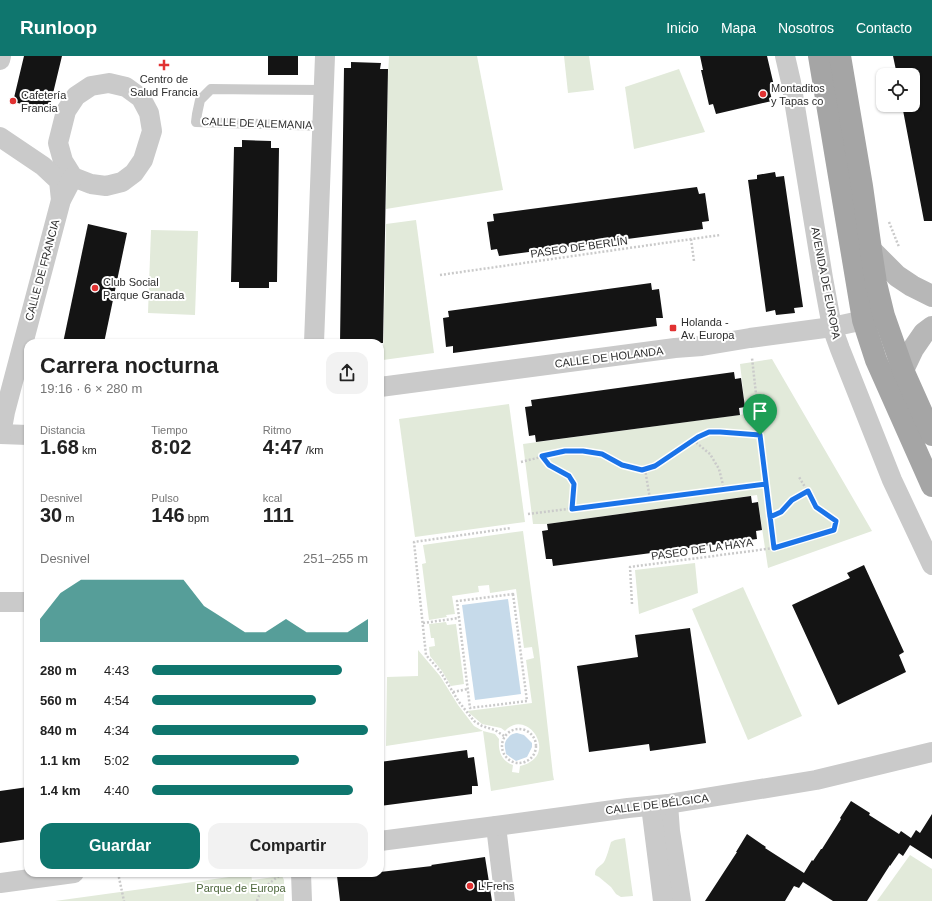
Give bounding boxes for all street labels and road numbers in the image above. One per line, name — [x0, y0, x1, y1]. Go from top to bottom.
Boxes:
street label: CALLE DE ALEMANIA — [201, 115, 313, 131]
street label: CALLE DE FRANCIA — [23, 217, 61, 322]
street label: AVENIDA DE EUROPA — [809, 226, 843, 341]
street label: PASEO DE BERLÍN — [530, 234, 629, 260]
street label: CALLE DE HOLANDA — [554, 344, 665, 370]
street label: PASEO DE LA HAYA — [650, 536, 754, 562]
street label: CALLE DE BÉLGICA — [605, 792, 710, 816]

